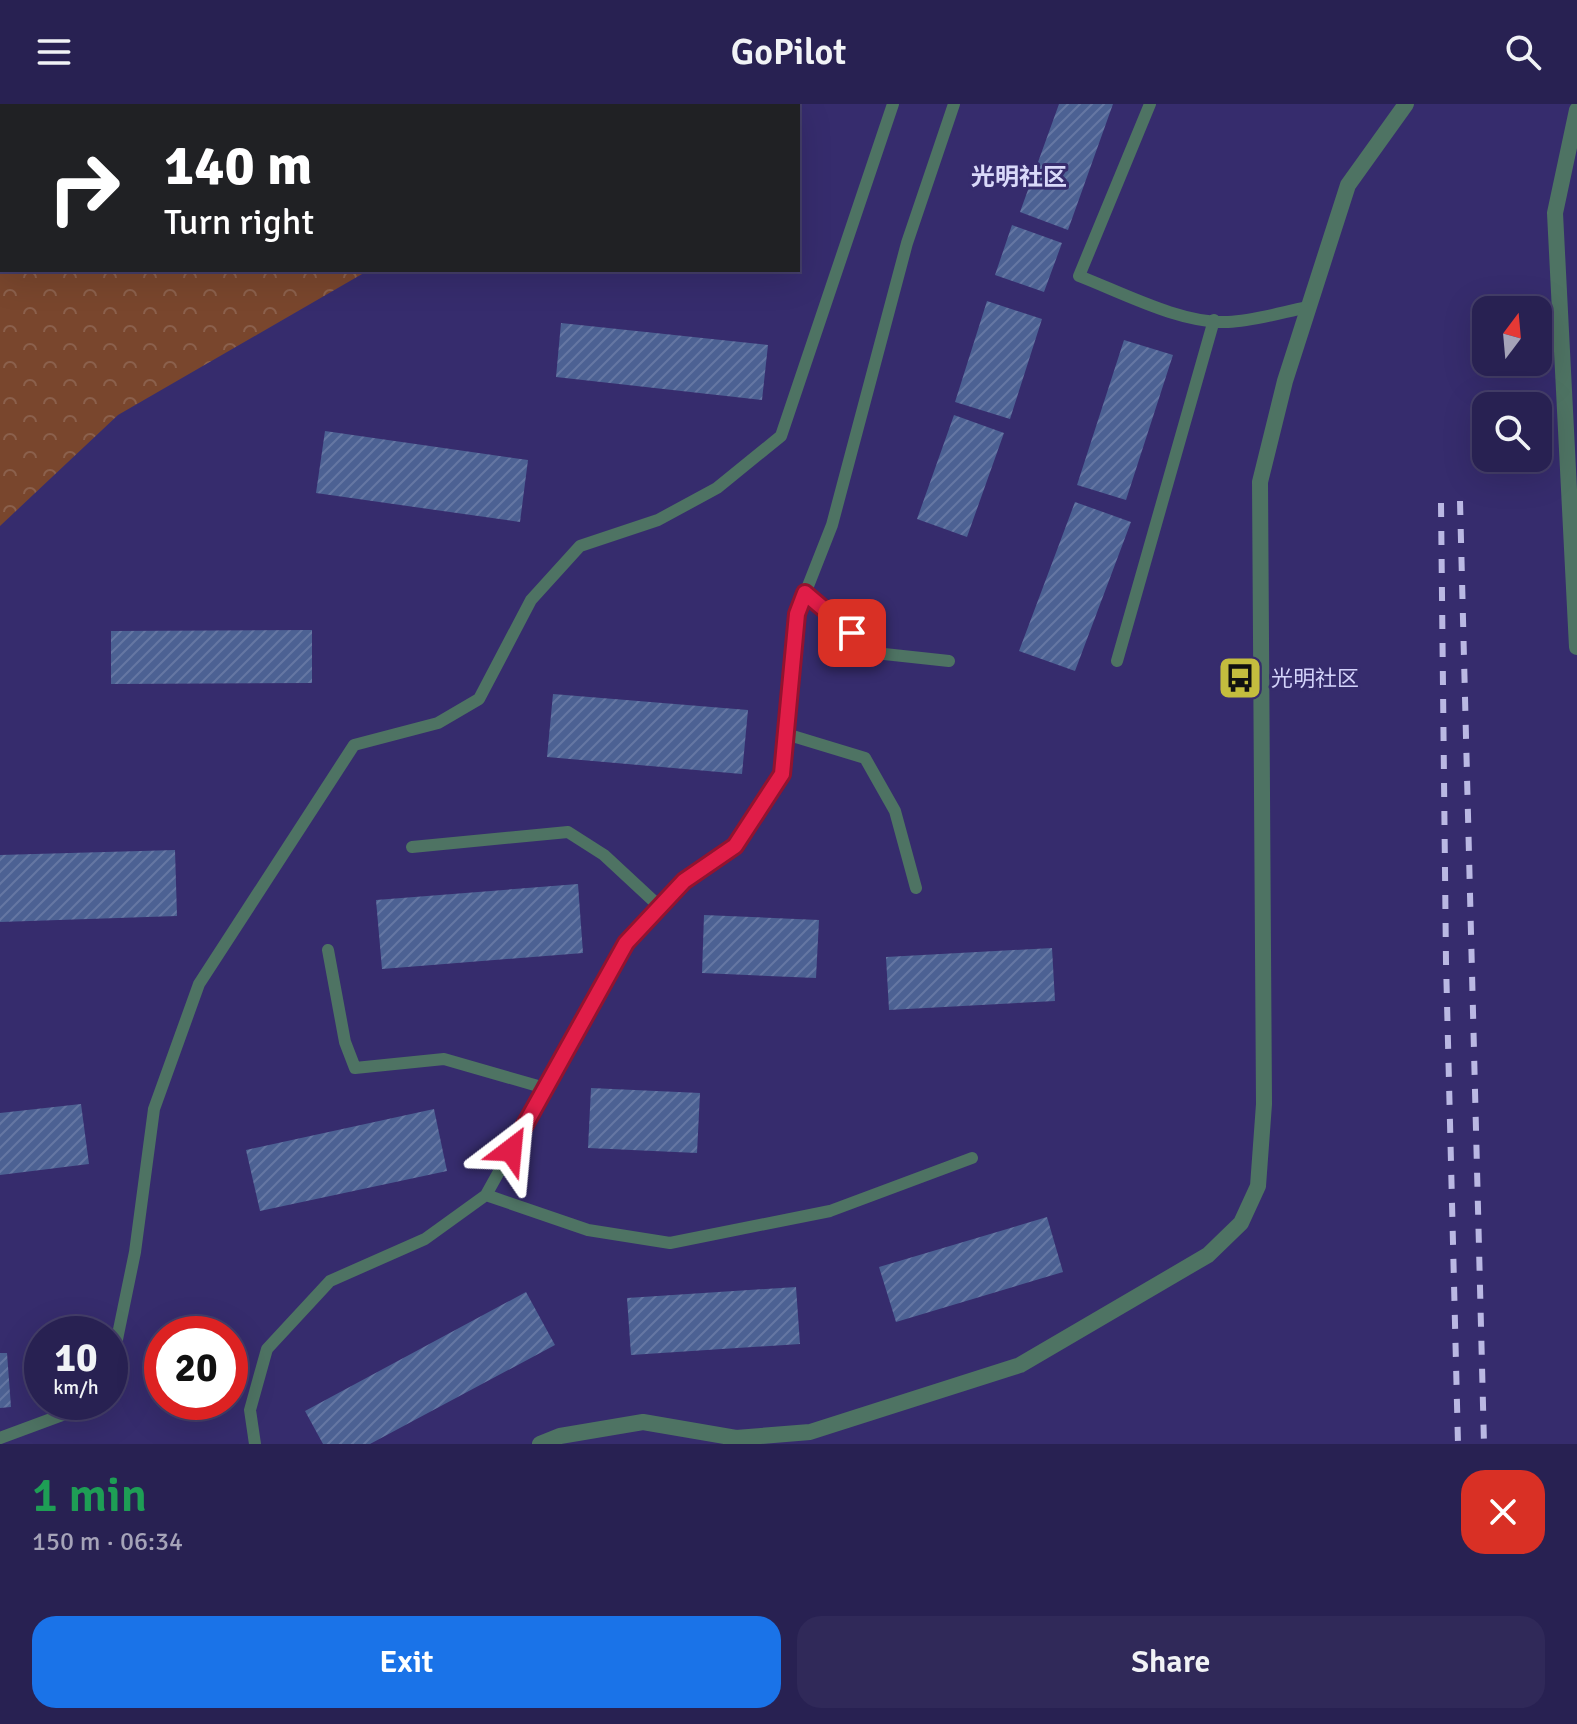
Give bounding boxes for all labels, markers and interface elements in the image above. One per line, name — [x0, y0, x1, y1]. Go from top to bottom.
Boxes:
icon: menu — [32, 30, 76, 74]
text: GoPilot — [731, 30, 846, 75]
icon: search — [1501, 30, 1545, 74]
text: 140 m — [164, 131, 312, 200]
icon: right — [32, 136, 136, 240]
district label: 光明社区 — [971, 162, 1067, 192]
text: Turn right — [164, 200, 314, 245]
north arrow — [1472, 296, 1552, 376]
map controls — [1472, 296, 1552, 472]
button: search — [1472, 392, 1552, 472]
pin — [818, 599, 886, 667]
icon: arrive — [830, 611, 874, 655]
bus stop icon: 光明社区 — [1216, 654, 1264, 702]
place label: 光明社区 — [1271, 665, 1359, 692]
position arrow — [469, 1108, 553, 1192]
speed limit sign: 20 — [144, 1316, 248, 1420]
text: 10 — [54, 1333, 98, 1383]
text: km/h — [53, 1375, 99, 1400]
text: 1 min — [32, 1466, 147, 1525]
button: close — [1461, 1470, 1545, 1554]
text: 150 m · 06:34 — [32, 1526, 183, 1558]
button: Exit — [32, 1616, 781, 1708]
button: Share — [797, 1616, 1545, 1708]

